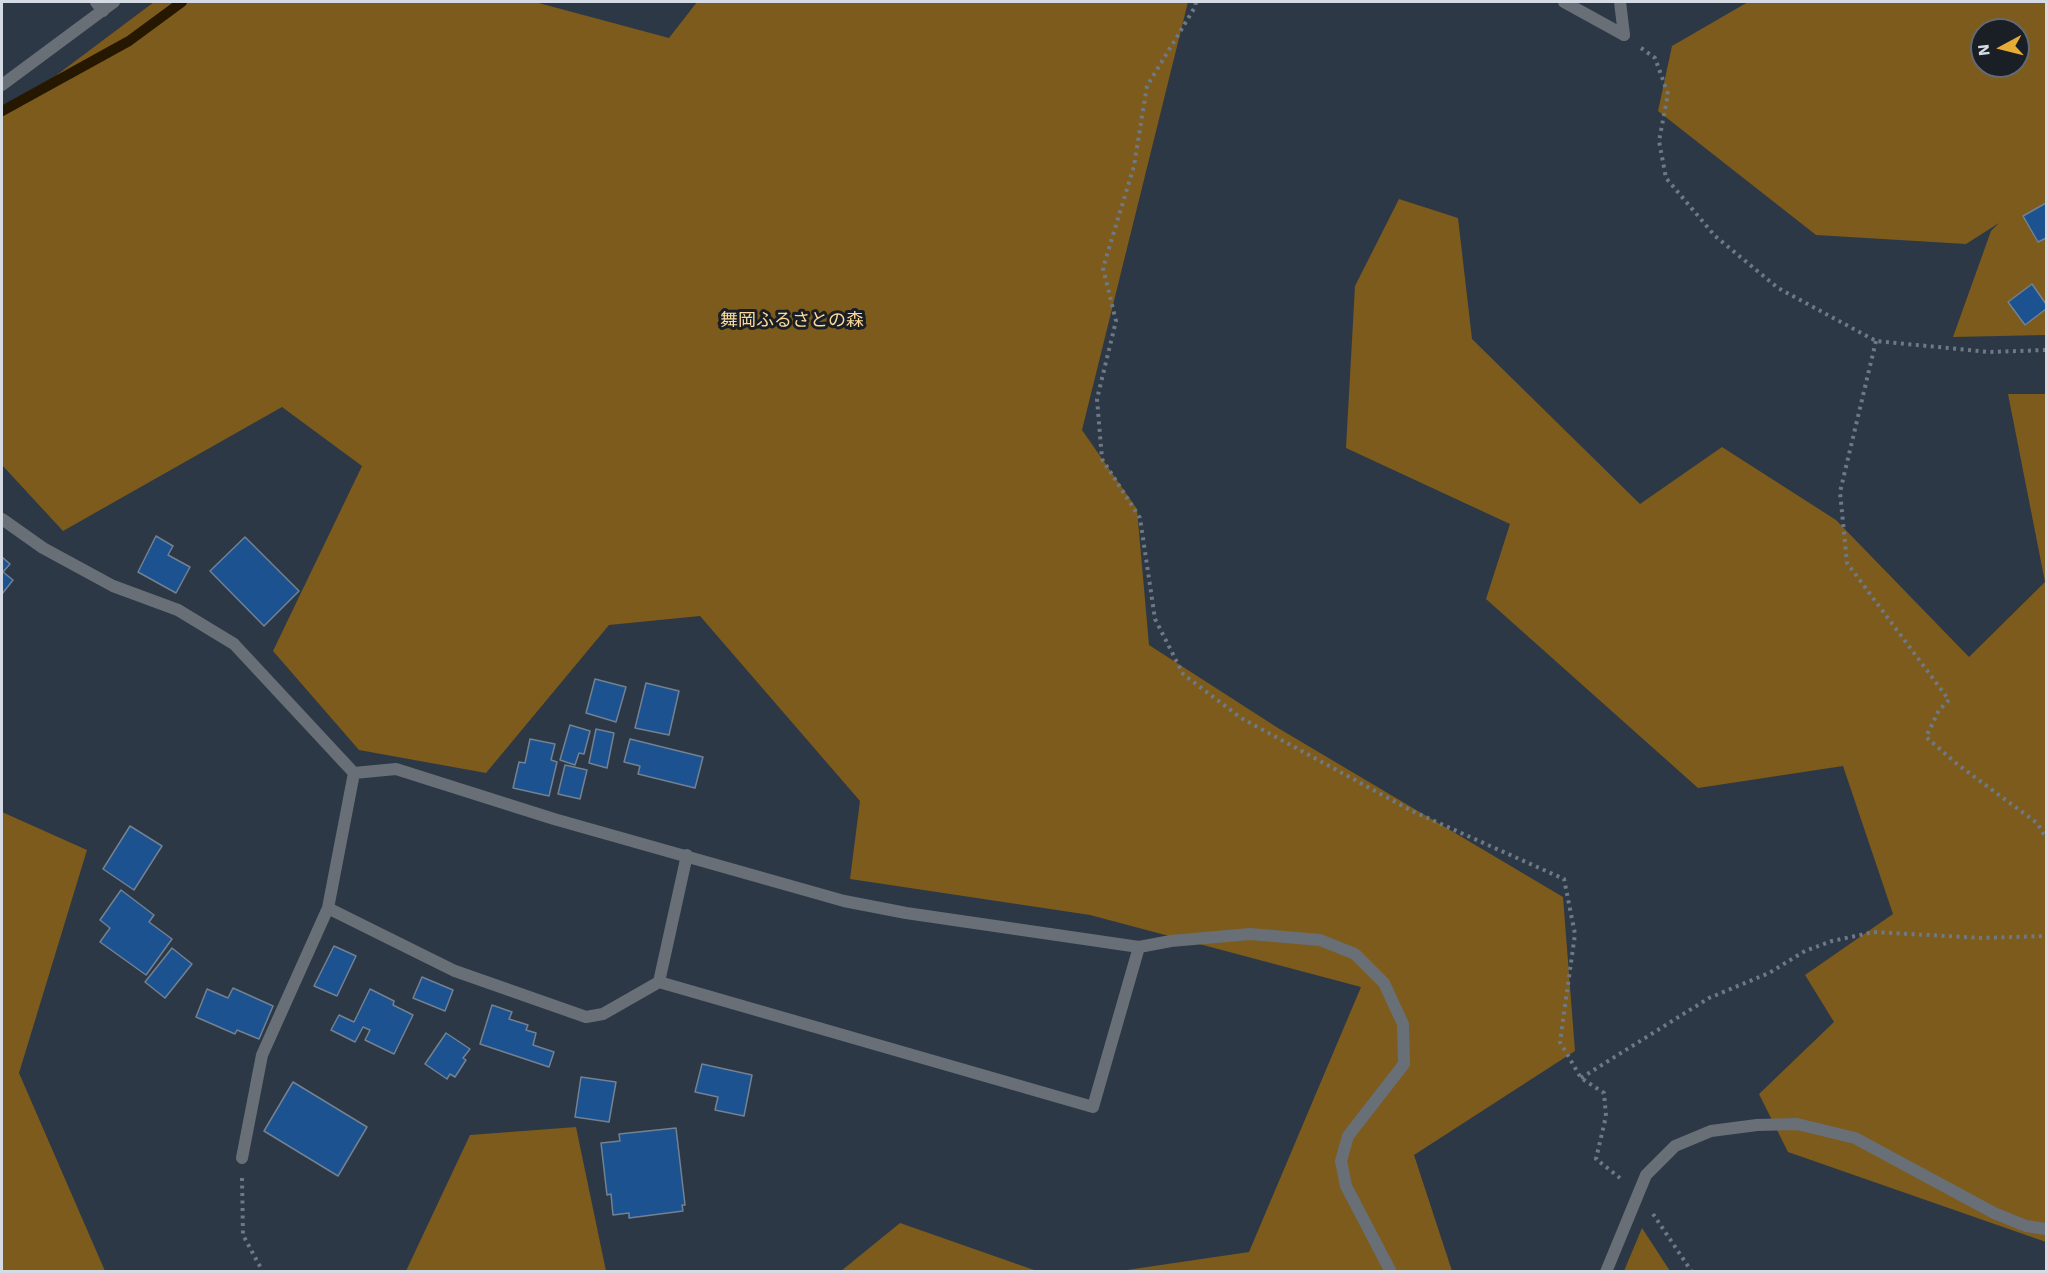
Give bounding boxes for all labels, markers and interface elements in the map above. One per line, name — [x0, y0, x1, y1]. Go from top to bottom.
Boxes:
north arrow — [1970, 18, 2030, 78]
text: N — [1973, 43, 1994, 57]
park label: 舞岡ふるさとの森 — [720, 310, 864, 332]

